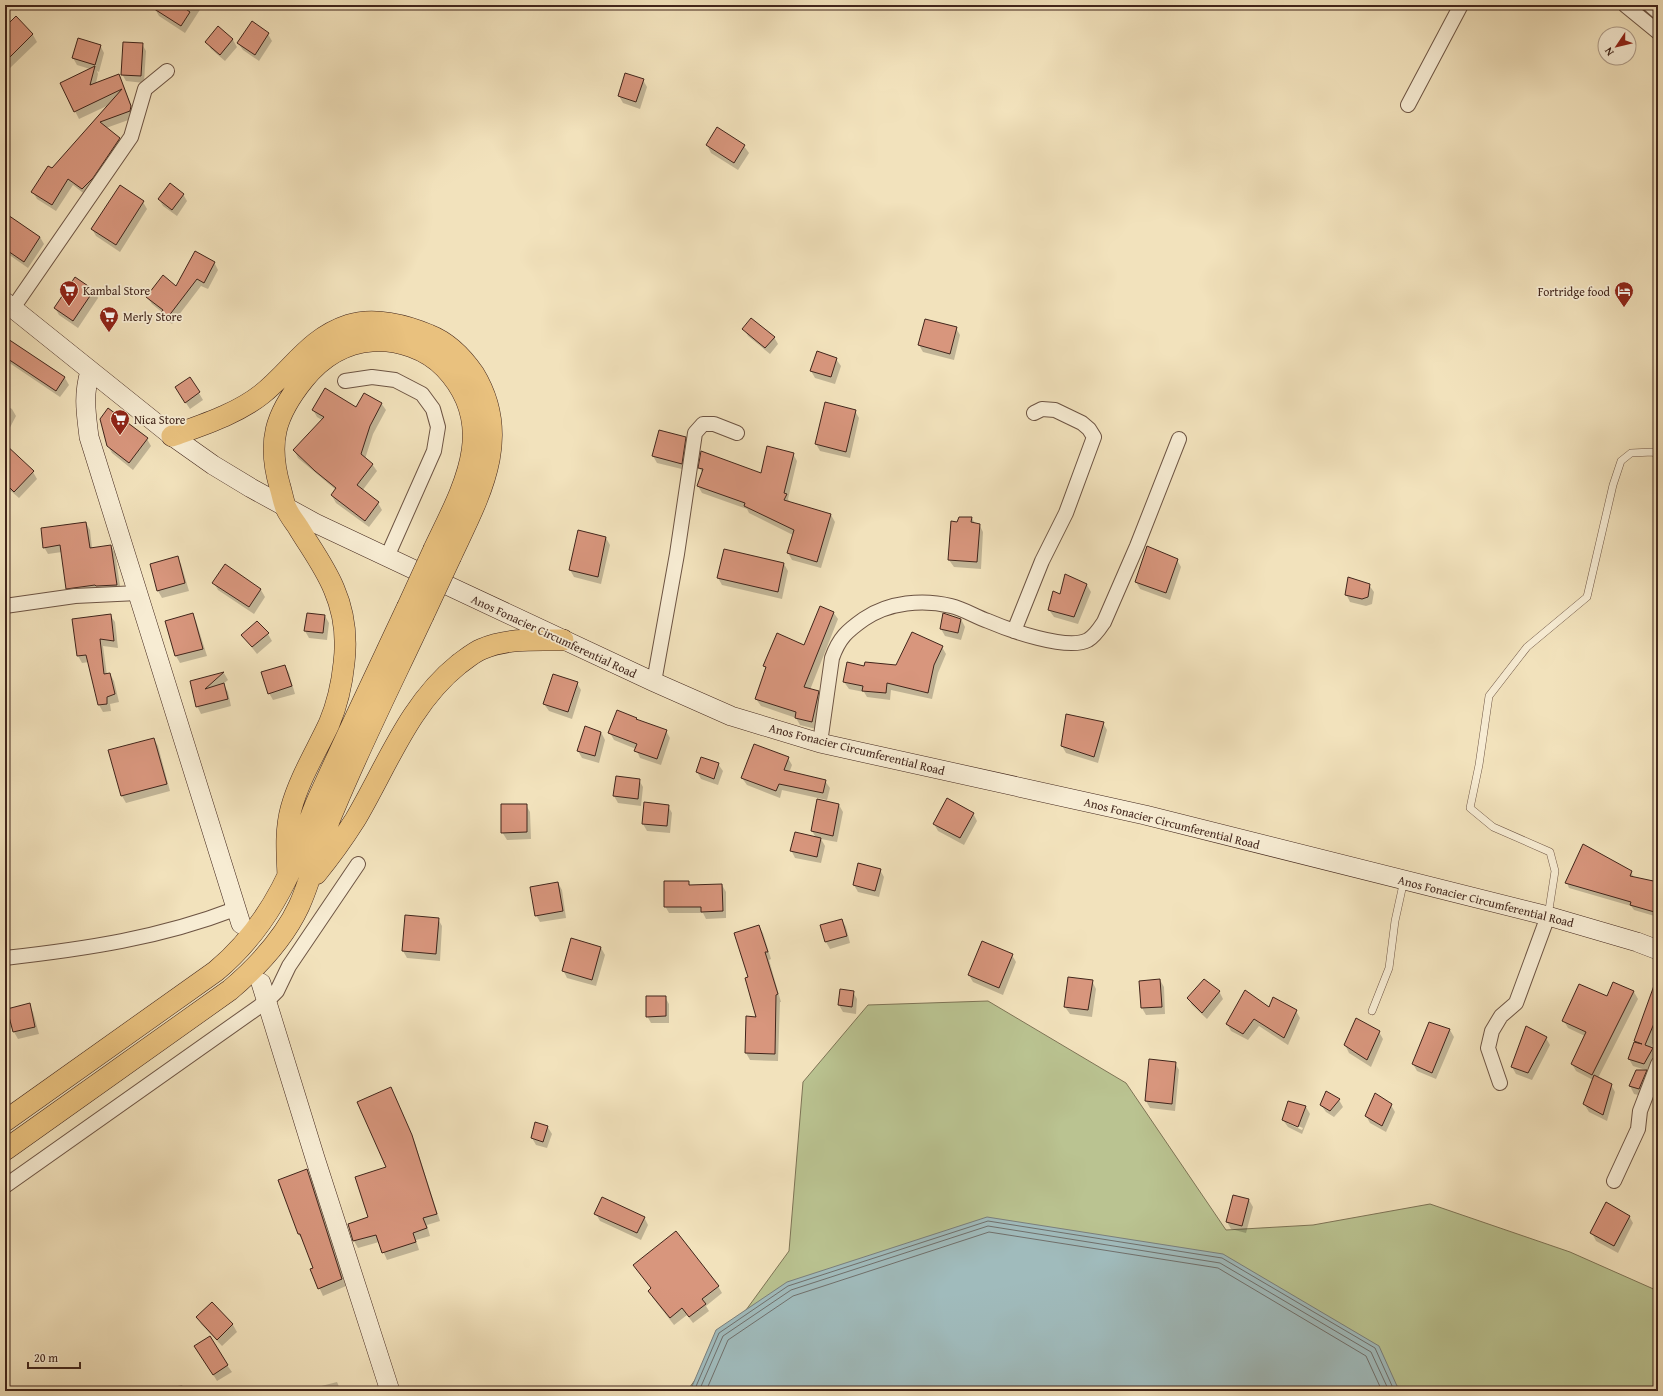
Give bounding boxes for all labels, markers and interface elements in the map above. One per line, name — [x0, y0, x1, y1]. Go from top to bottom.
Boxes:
north arrow — [1597, 26, 1637, 66]
text: N — [1600, 44, 1617, 59]
supermarket icon: Kambal Store — [58, 279, 80, 307]
hotel icon: Fortridge food — [1613, 280, 1635, 308]
place label: Kambal Store — [83, 282, 150, 299]
place label: Fortridge food — [1538, 283, 1611, 300]
supermarket icon: Merly Store — [98, 305, 120, 333]
place label: Merly Store — [123, 308, 182, 325]
supermarket icon: Nica Store — [109, 408, 131, 436]
place label: Nica Store — [134, 411, 186, 428]
street label: Anos Fonacier Circumferential Road — [469, 590, 640, 682]
street label: Anos Fonacier Circumferential Road — [767, 719, 947, 779]
street label: Anos Fonacier Circumferential Road — [1082, 793, 1262, 853]
street label: Anos Fonacier Circumferential Road — [1396, 871, 1576, 931]
scale bar — [28, 1344, 80, 1370]
text: 20 m — [34, 1349, 58, 1366]

